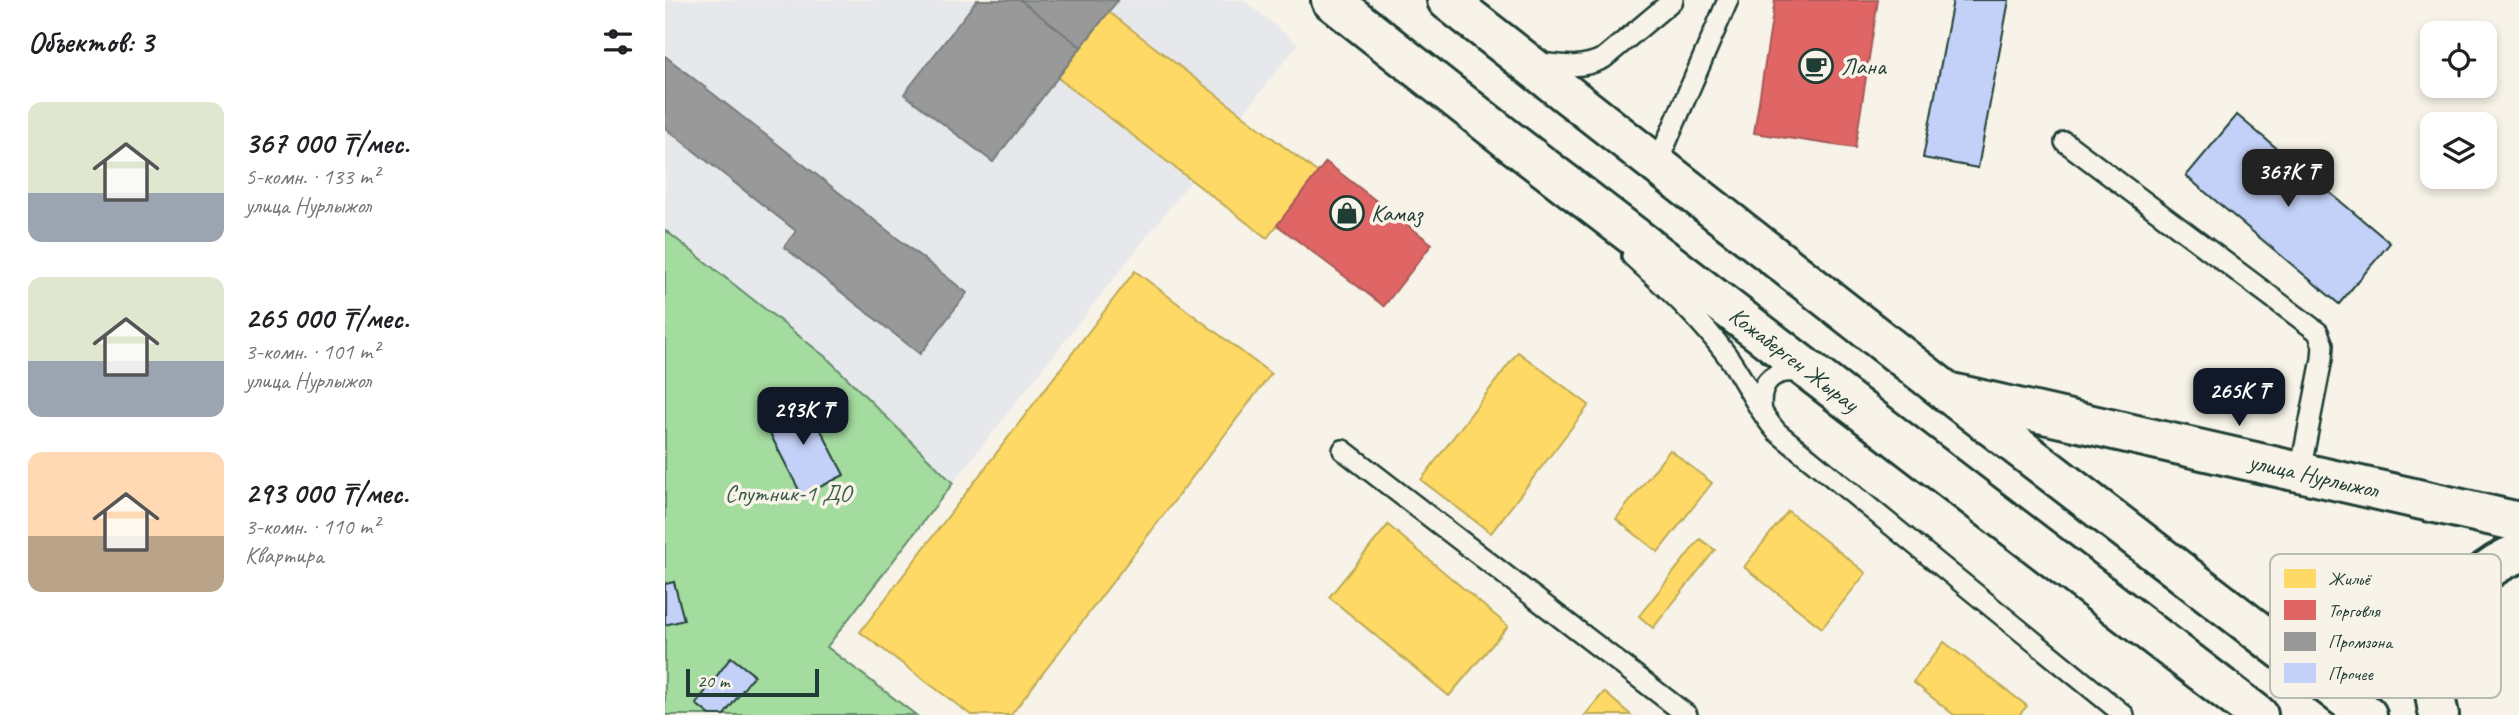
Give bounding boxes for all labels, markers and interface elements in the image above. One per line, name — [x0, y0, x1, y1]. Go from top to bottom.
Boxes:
map controls — [2420, 21, 2497, 189]
button: locate — [2420, 21, 2497, 98]
text: Объектов: 3 — [28, 23, 153, 61]
icon: filters — [599, 23, 637, 61]
cafe icon: Лана — [1797, 47, 1835, 85]
place label: Лана — [1841, 51, 1887, 81]
button: layers — [2420, 112, 2497, 189]
text: 367 000 ₸/мес. — [245, 124, 409, 162]
icon: home — [84, 130, 168, 214]
pin: 367K ₸ — [2231, 150, 2345, 209]
text: 367K ₸ — [2258, 157, 2318, 186]
text: 5-комн. · 133 m² — [245, 162, 379, 191]
text: улица Нурлыжол — [245, 191, 371, 220]
shop icon: Камаз — [1328, 194, 1366, 232]
place label: Камаз — [1371, 198, 1424, 228]
text: 265 000 ₸/мес. — [245, 299, 409, 337]
street label: Кожаберген Жырау — [1723, 300, 1866, 419]
icon: home — [84, 305, 168, 389]
text: 3-комн. · 101 m² — [245, 337, 379, 366]
text: улица Нурлыжол — [245, 366, 371, 395]
pin: 265K ₸ — [2182, 368, 2296, 428]
text: 265K ₸ — [2209, 376, 2269, 405]
pin: 293K ₸ — [746, 388, 860, 447]
text: 293K ₸ — [773, 395, 833, 424]
street label: улица Нурлыжол — [2244, 446, 2383, 505]
text: 293 000 ₸/мес. — [245, 474, 408, 512]
park label: Спутник-1 ДО — [725, 478, 854, 508]
icon: home — [84, 480, 168, 564]
text: 3-комн. · 110 m² — [245, 512, 379, 541]
text: Квартира — [245, 541, 323, 570]
legend — [2270, 554, 2501, 698]
text: Жильё — [2328, 567, 2372, 591]
text: Торговля — [2328, 599, 2381, 623]
text: Промзона — [2328, 630, 2394, 654]
text: Прочее — [2328, 662, 2374, 686]
scale bar — [686, 666, 819, 698]
text: 20 m — [697, 669, 729, 693]

